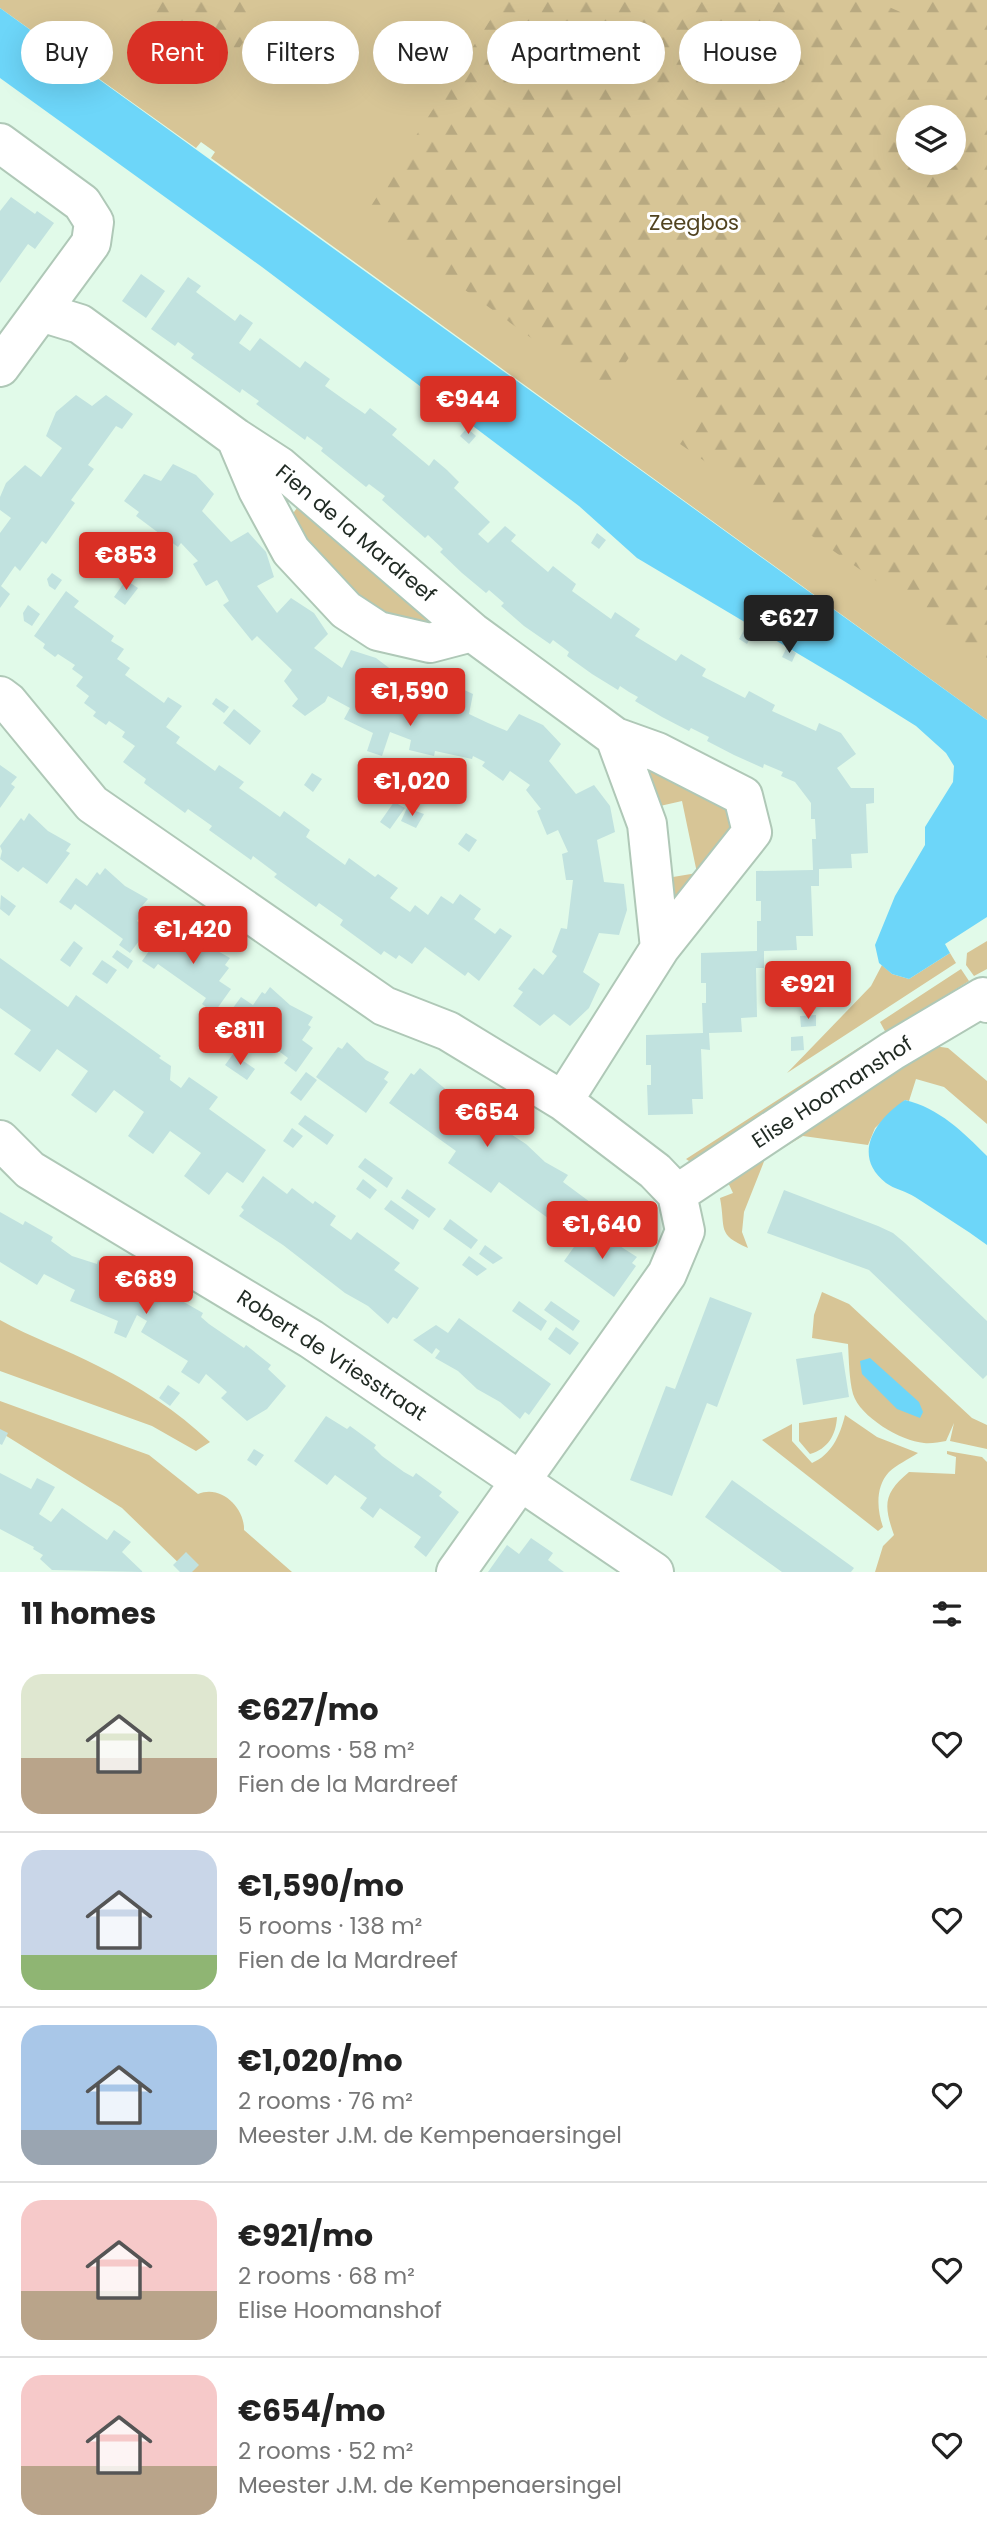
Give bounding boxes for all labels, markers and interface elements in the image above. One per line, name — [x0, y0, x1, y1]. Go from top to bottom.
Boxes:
chip: Buy — [21, 21, 113, 84]
chip: Rent — [127, 21, 228, 84]
chip: Filters — [242, 21, 359, 84]
chip: New — [373, 21, 473, 84]
chip: Apartment — [487, 21, 665, 84]
chip: House — [679, 21, 801, 84]
map controls — [896, 105, 966, 175]
button: layers — [896, 105, 966, 175]
park label: Zeegbos — [649, 208, 739, 237]
pin: €944 — [427, 376, 509, 436]
text: €944 — [436, 383, 500, 415]
street label: Fien de la Mardreef — [270, 457, 442, 609]
pin: €853 — [85, 532, 167, 592]
text: €853 — [95, 539, 157, 571]
pin: €627 — [748, 596, 830, 655]
text: €627 — [760, 602, 818, 634]
pin: €1,590 — [353, 668, 467, 728]
text: €1,590 — [371, 675, 449, 707]
pin: €1,020 — [355, 758, 469, 818]
text: €1,020 — [374, 765, 450, 797]
pin: €1,420 — [136, 906, 250, 966]
text: €1,420 — [154, 913, 232, 945]
pin: €921 — [767, 962, 849, 1021]
text: €921 — [781, 968, 835, 1000]
pin: €811 — [199, 1007, 281, 1067]
text: €811 — [215, 1014, 265, 1046]
street label: Elise Hoomanshof — [746, 1029, 918, 1155]
pin: €654 — [446, 1090, 528, 1149]
text: €654 — [455, 1096, 519, 1128]
pin: €1,640 — [545, 1202, 659, 1261]
text: €1,640 — [563, 1208, 641, 1240]
pin: €689 — [105, 1256, 187, 1316]
text: €689 — [115, 1263, 177, 1295]
street label: Robert de Vriesstraat — [231, 1283, 433, 1427]
text: 11 homes — [21, 1592, 156, 1635]
icon: filters — [928, 1595, 966, 1633]
text: €627/mo — [238, 1688, 379, 1731]
icon: home — [77, 1702, 161, 1786]
icon: heart — [928, 1725, 966, 1763]
text: 2 rooms · 58 m² — [238, 1734, 415, 1766]
text: Fien de la Mardreef — [238, 1768, 458, 1800]
text: €1,590/mo — [238, 1864, 404, 1907]
icon: home — [77, 1878, 161, 1962]
icon: heart — [928, 1901, 966, 1939]
text: 5 rooms · 138 m² — [238, 1910, 422, 1942]
text: Fien de la Mardreef — [238, 1944, 458, 1976]
text: €1,020/mo — [238, 2039, 403, 2082]
icon: home — [77, 2053, 161, 2137]
icon: heart — [928, 2076, 966, 2114]
text: 2 rooms · 76 m² — [238, 2085, 413, 2117]
text: Meester J.M. de Kempenaersingel — [238, 2119, 622, 2151]
text: €921/mo — [238, 2214, 373, 2257]
icon: home — [77, 2228, 161, 2312]
icon: heart — [928, 2251, 966, 2289]
text: 2 rooms · 68 m² — [238, 2260, 415, 2292]
text: Elise Hoomanshof — [238, 2294, 442, 2326]
text: €654/mo — [238, 2389, 385, 2432]
icon: home — [77, 2403, 161, 2487]
icon: heart — [928, 2426, 966, 2464]
text: 2 rooms · 52 m² — [238, 2435, 413, 2467]
text: Meester J.M. de Kempenaersingel — [238, 2469, 622, 2501]

